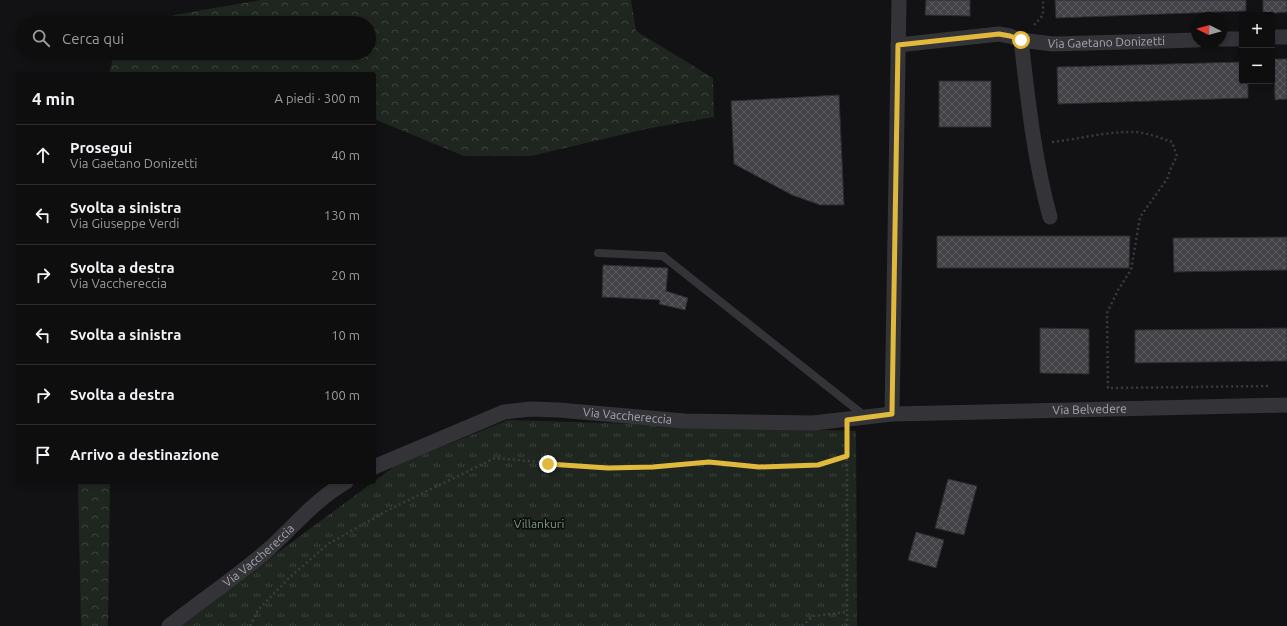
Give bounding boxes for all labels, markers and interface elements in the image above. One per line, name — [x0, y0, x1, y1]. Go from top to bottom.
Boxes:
north arrow — [1191, 12, 1227, 48]
map controls — [1239, 12, 1275, 84]
button: + — [1239, 12, 1275, 48]
search box — [16, 16, 376, 60]
icon: search — [30, 27, 52, 49]
text: Cerca qui — [62, 30, 124, 47]
route start — [1012, 31, 1030, 49]
street label: Via Gaetano Donizetti — [1047, 34, 1165, 50]
button: − — [1239, 48, 1275, 84]
text: 4 min — [32, 89, 75, 108]
text: A piedi · 300 m — [275, 91, 360, 105]
text: Prosegui — [70, 139, 132, 156]
icon: ahead — [32, 144, 54, 166]
text: 40 m — [331, 148, 360, 162]
text: Via Gaetano Donizetti — [70, 156, 198, 170]
text: Svolta a sinistra — [70, 199, 181, 216]
icon: left — [32, 204, 54, 226]
text: 130 m — [324, 208, 360, 222]
text: Via Giuseppe Verdi — [70, 216, 180, 230]
text: Svolta a destra — [70, 259, 175, 276]
icon: right — [32, 264, 54, 286]
text: 20 m — [331, 268, 360, 282]
text: Via Vacchereccia — [70, 276, 167, 290]
icon: left — [32, 324, 54, 346]
text: Svolta a sinistra — [70, 326, 181, 343]
text: 10 m — [331, 328, 360, 342]
icon: right — [32, 384, 54, 406]
text: Svolta a destra — [70, 386, 175, 403]
text: 100 m — [324, 388, 360, 402]
street label: Via Belvedere — [1052, 402, 1127, 416]
street label: Via Vacchereccia — [582, 405, 673, 426]
icon: arrive — [32, 444, 54, 466]
text: Arrivo a destinazione — [70, 446, 219, 463]
route end — [539, 455, 557, 473]
park label: Villankuri — [514, 517, 564, 530]
street label: Via Vacchereccia — [220, 521, 297, 589]

